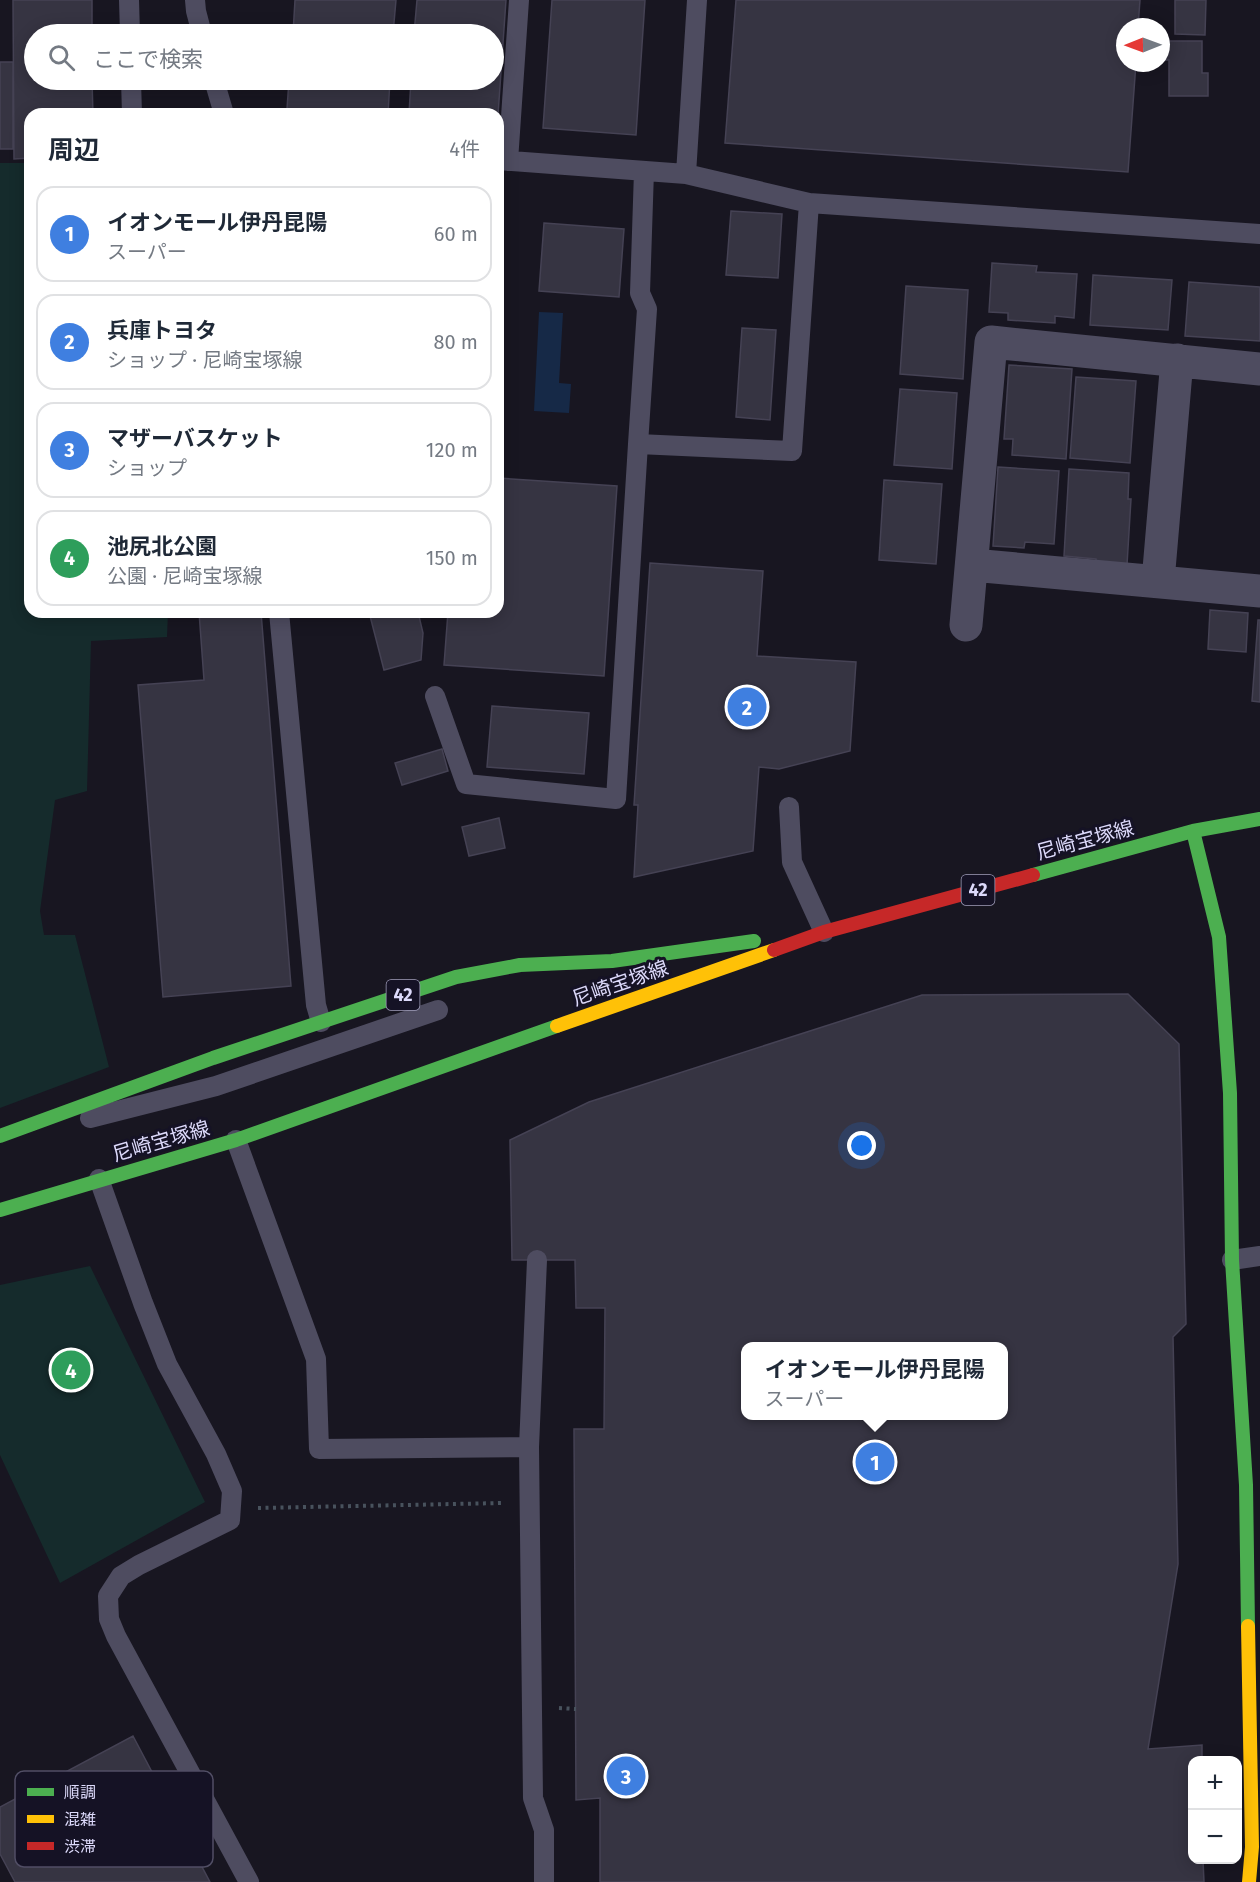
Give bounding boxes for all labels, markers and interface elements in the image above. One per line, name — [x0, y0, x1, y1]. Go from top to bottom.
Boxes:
north arrow — [1116, 18, 1170, 72]
search box — [24, 24, 504, 90]
icon: search — [45, 41, 78, 74]
text: ここで検索 — [93, 46, 203, 73]
text: 周辺 — [48, 135, 100, 166]
text: 4件 — [449, 137, 480, 161]
text: イオンモール伊丹昆陽 — [107, 209, 327, 236]
text: 1 — [65, 222, 74, 246]
text: 60 m — [434, 222, 478, 246]
text: スーパー — [107, 240, 187, 264]
text: 兵庫トヨタ — [107, 317, 217, 344]
text: 2 — [64, 330, 75, 354]
text: 80 m — [433, 330, 478, 354]
text: ショップ · 尼崎宝塚線 — [107, 348, 302, 372]
text: マザーバスケット — [107, 425, 283, 452]
text: 3 — [64, 438, 75, 462]
text: 120 m — [426, 438, 478, 462]
text: ショップ — [107, 456, 187, 480]
text: 池尻北公園 — [107, 533, 217, 560]
text: 4 — [64, 546, 75, 570]
text: 150 m — [426, 546, 478, 570]
text: 公園 · 尼崎宝塚線 — [107, 564, 262, 588]
pin: 2 — [728, 684, 766, 730]
street label: 尼崎宝塚線 — [1034, 815, 1136, 865]
road number: 42 — [962, 875, 994, 905]
street label: 尼崎宝塚線 — [569, 955, 671, 1011]
road number: 42 — [386, 980, 420, 1010]
street label: 尼崎宝塚線 — [110, 1116, 212, 1166]
your location — [847, 1131, 876, 1160]
popup — [741, 1342, 1008, 1420]
pin: 4 — [52, 1348, 90, 1392]
text: イオンモール伊丹昆陽 — [764, 1356, 985, 1383]
text: スーパー — [764, 1387, 844, 1411]
pin: 1 — [856, 1440, 894, 1484]
pin: 3 — [606, 1754, 646, 1798]
map controls — [1188, 1756, 1242, 1864]
button: + — [1188, 1756, 1242, 1810]
legend — [15, 1771, 213, 1867]
text: 順調 — [64, 1783, 96, 1802]
text: 混雑 — [64, 1810, 96, 1829]
button: − — [1188, 1810, 1242, 1864]
text: 渋滞 — [64, 1837, 96, 1856]

